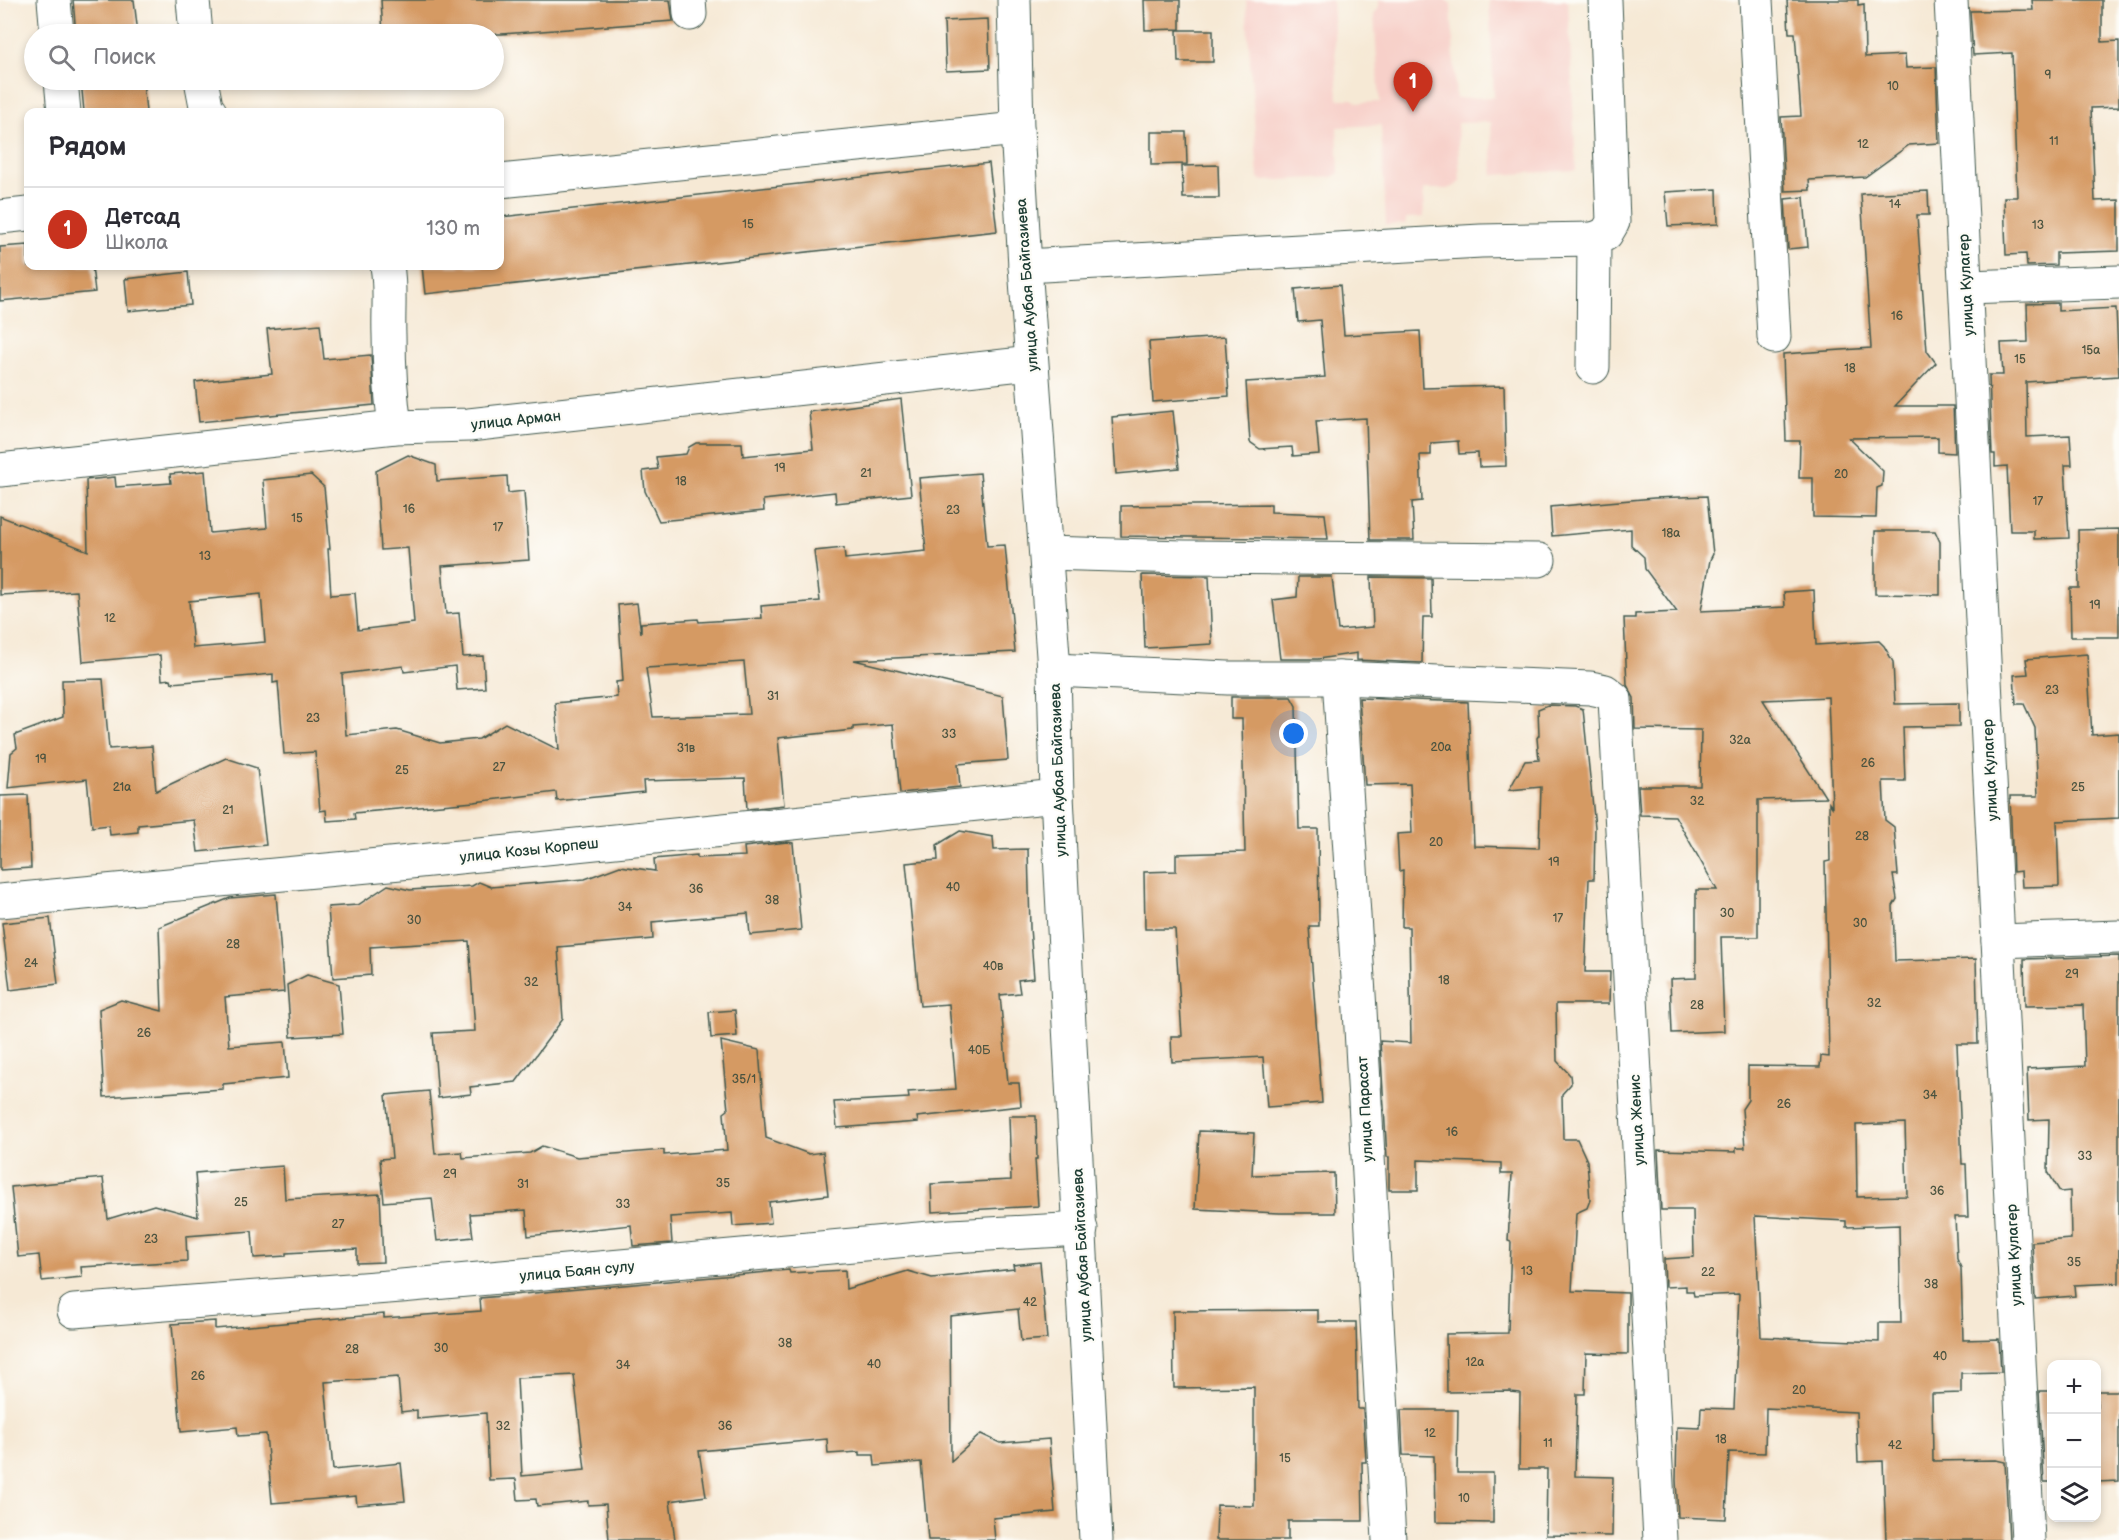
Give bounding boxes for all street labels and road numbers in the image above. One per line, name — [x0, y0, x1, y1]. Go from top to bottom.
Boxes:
street label: улица Аубая Байгазиева — [1012, 197, 1043, 372]
street label: улица Кулагер — [1954, 233, 1979, 337]
street label: улица Арман — [470, 406, 562, 435]
street label: улица Аубая Байгазиева — [1046, 683, 1071, 857]
street label: улица Кулагер — [1978, 718, 2003, 822]
street label: улица Козы Корпеш — [459, 834, 599, 867]
street label: улица Парасат — [1353, 1055, 1378, 1162]
street label: улица Женис — [1626, 1073, 1649, 1166]
street label: улица Аубая Байгазиева — [1068, 1168, 1097, 1342]
street label: улица Кулагер — [2002, 1203, 2027, 1307]
street label: улица Баян сулу — [519, 1257, 635, 1286]

